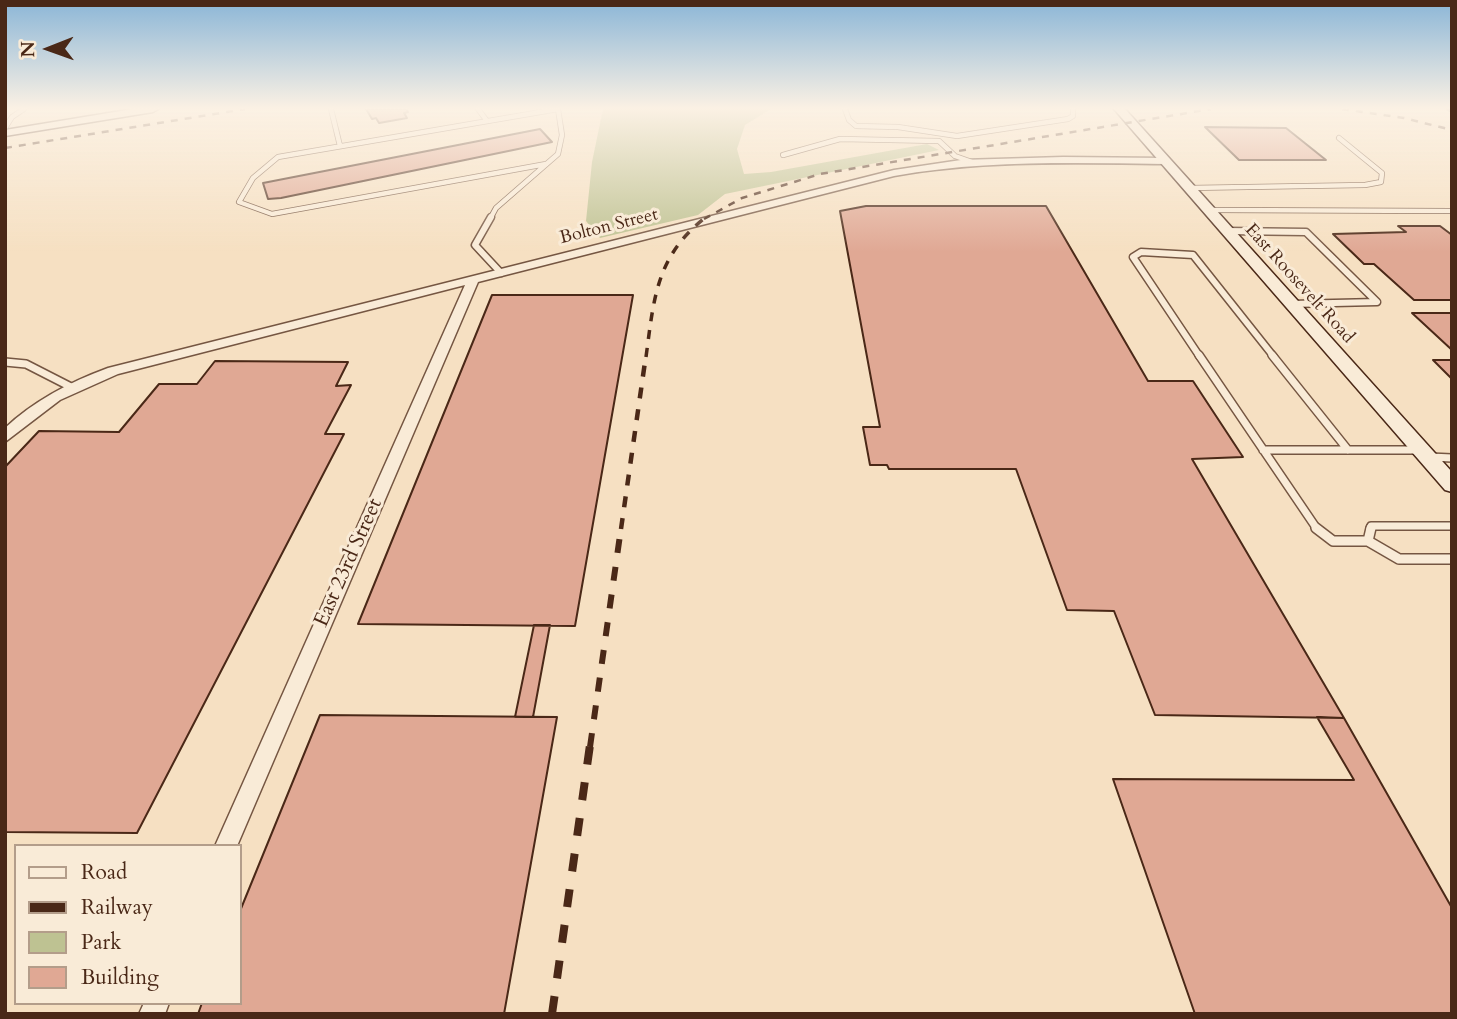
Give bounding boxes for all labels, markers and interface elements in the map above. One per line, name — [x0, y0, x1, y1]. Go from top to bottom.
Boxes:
north arrow — [14, 14, 84, 84]
text: N — [15, 41, 41, 58]
street label: Bolton Street — [558, 204, 660, 250]
street label: East Roosevelt Road — [1240, 220, 1358, 348]
street label: East 23rd Street — [309, 495, 389, 631]
legend — [14, 844, 242, 1005]
text: Road — [81, 858, 127, 887]
text: Railway — [81, 893, 153, 922]
text: Park — [81, 928, 121, 957]
text: Building — [81, 963, 159, 992]

